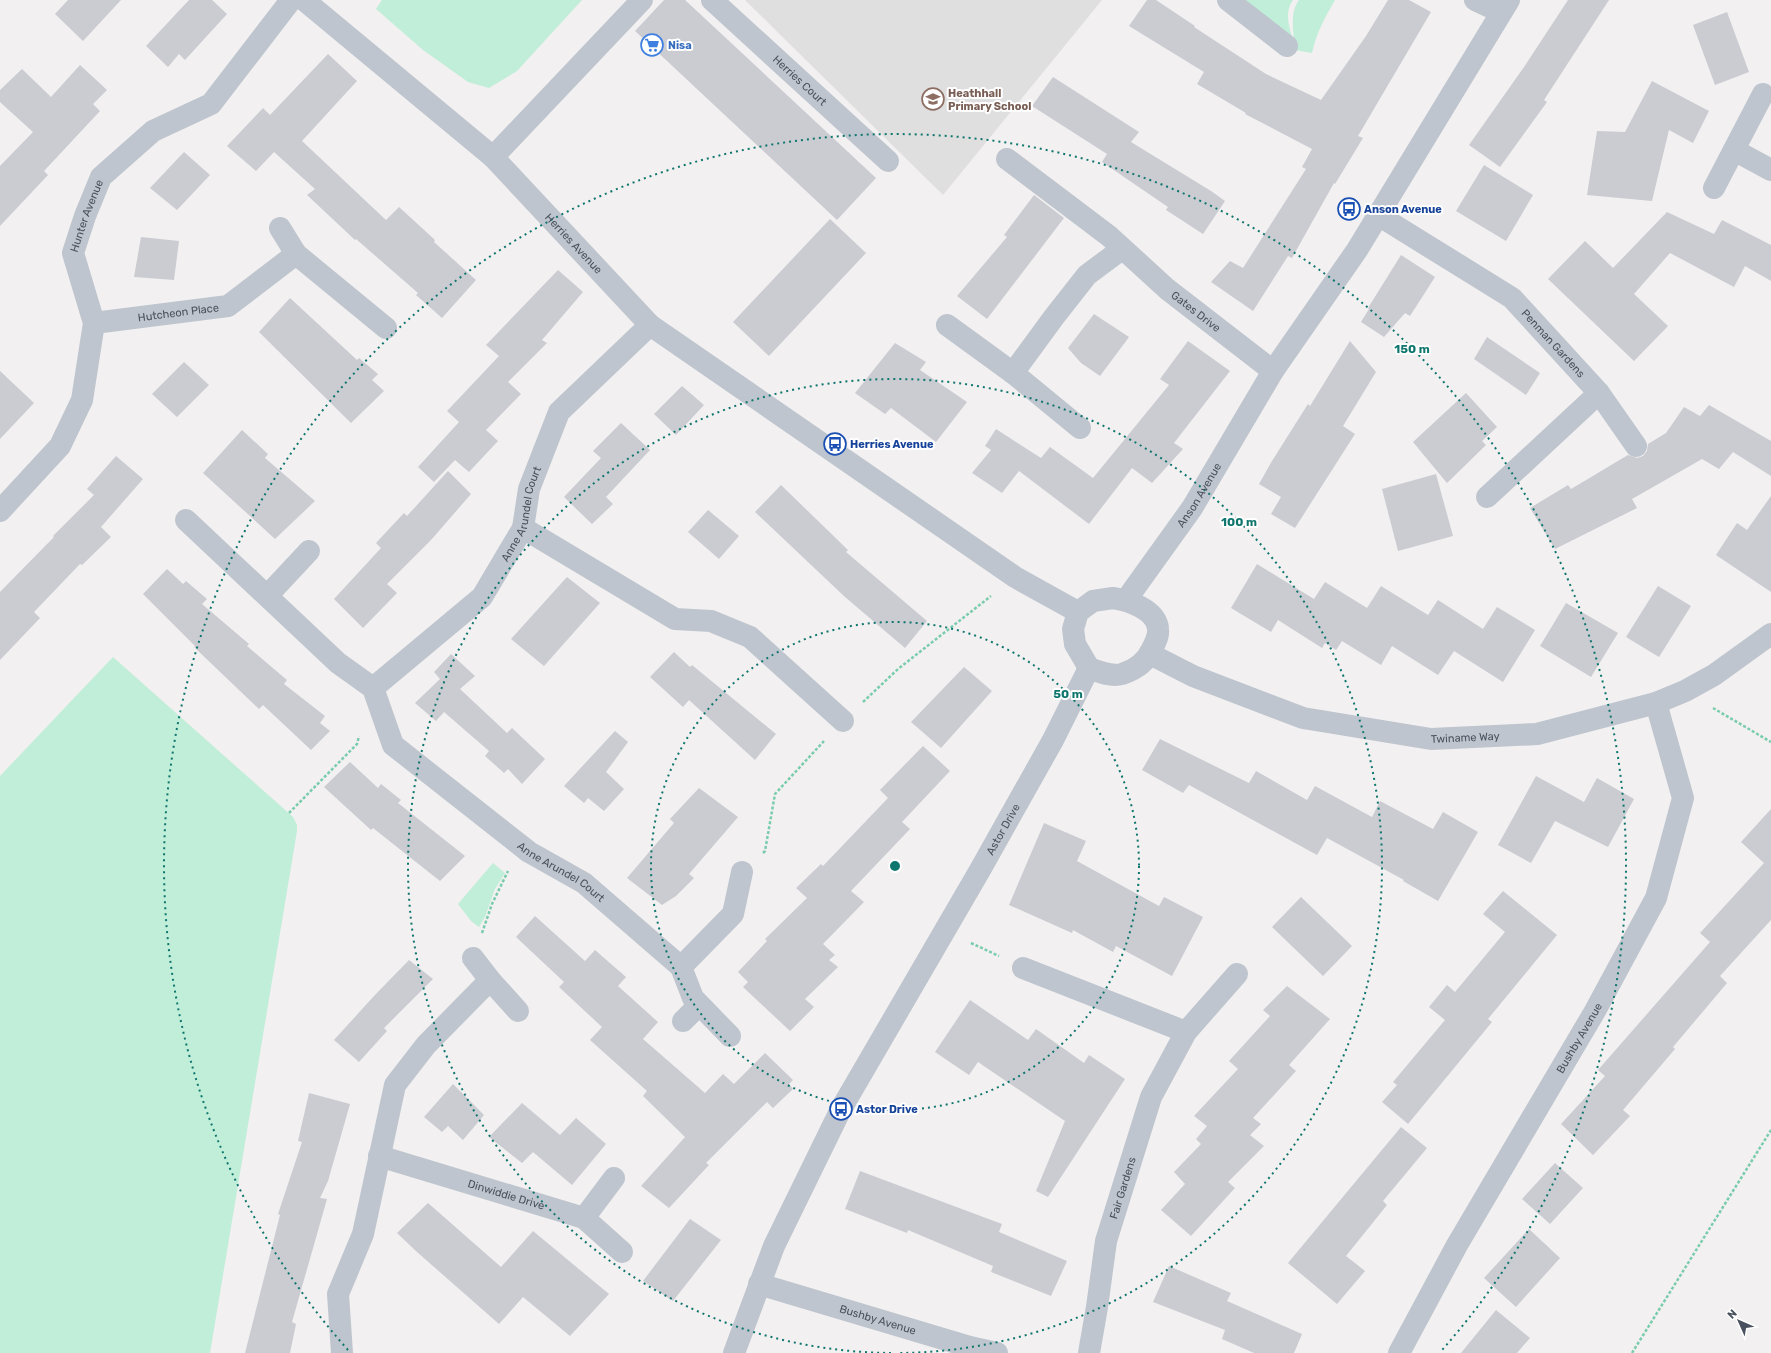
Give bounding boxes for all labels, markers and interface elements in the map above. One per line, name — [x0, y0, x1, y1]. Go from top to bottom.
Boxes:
supermarket icon: Nisa — [639, 32, 665, 58]
place label: Nisa — [668, 39, 692, 52]
street label: Herries Court — [770, 52, 830, 109]
school or university icon: Heathhall Primary School — [920, 86, 946, 112]
place label: Heathhall Primary School — [948, 87, 1031, 113]
street label: Hunter Avenue — [67, 178, 106, 254]
bus stop icon: Anson Avenue — [1336, 196, 1362, 222]
place label: Anson Avenue — [1364, 203, 1442, 216]
street label: Herries Avenue — [542, 211, 605, 276]
street label: Gates Drive — [1169, 288, 1223, 335]
street label: Hutcheon Place — [137, 301, 220, 324]
street label: Penman Gardens — [1519, 307, 1588, 380]
text: 150 m — [1394, 342, 1430, 356]
bus stop icon: Herries Avenue — [822, 431, 848, 457]
place label: Herries Avenue — [850, 438, 934, 451]
street label: Anson Avenue — [1174, 460, 1224, 530]
street label: Anne Arundel Court — [498, 464, 544, 564]
text: 100 m — [1221, 515, 1257, 529]
text: 50 m — [1053, 687, 1083, 701]
street label: Twiname Way — [1430, 729, 1500, 746]
street label: Astor Drive — [983, 801, 1022, 857]
street label: Anne Arundel Court — [515, 839, 608, 905]
centre of rings — [888, 859, 902, 873]
street label: Bushby Avenue — [1553, 1000, 1605, 1075]
bus stop icon: Astor Drive — [828, 1096, 854, 1122]
place label: Astor Drive — [856, 1103, 918, 1116]
street label: Fair Gardens — [1107, 1155, 1139, 1220]
street label: Dinwiddie Drive — [466, 1177, 546, 1212]
north arrow — [1719, 1301, 1759, 1341]
street label: Bushby Avenue — [838, 1302, 918, 1337]
text: N — [1725, 1307, 1740, 1322]

